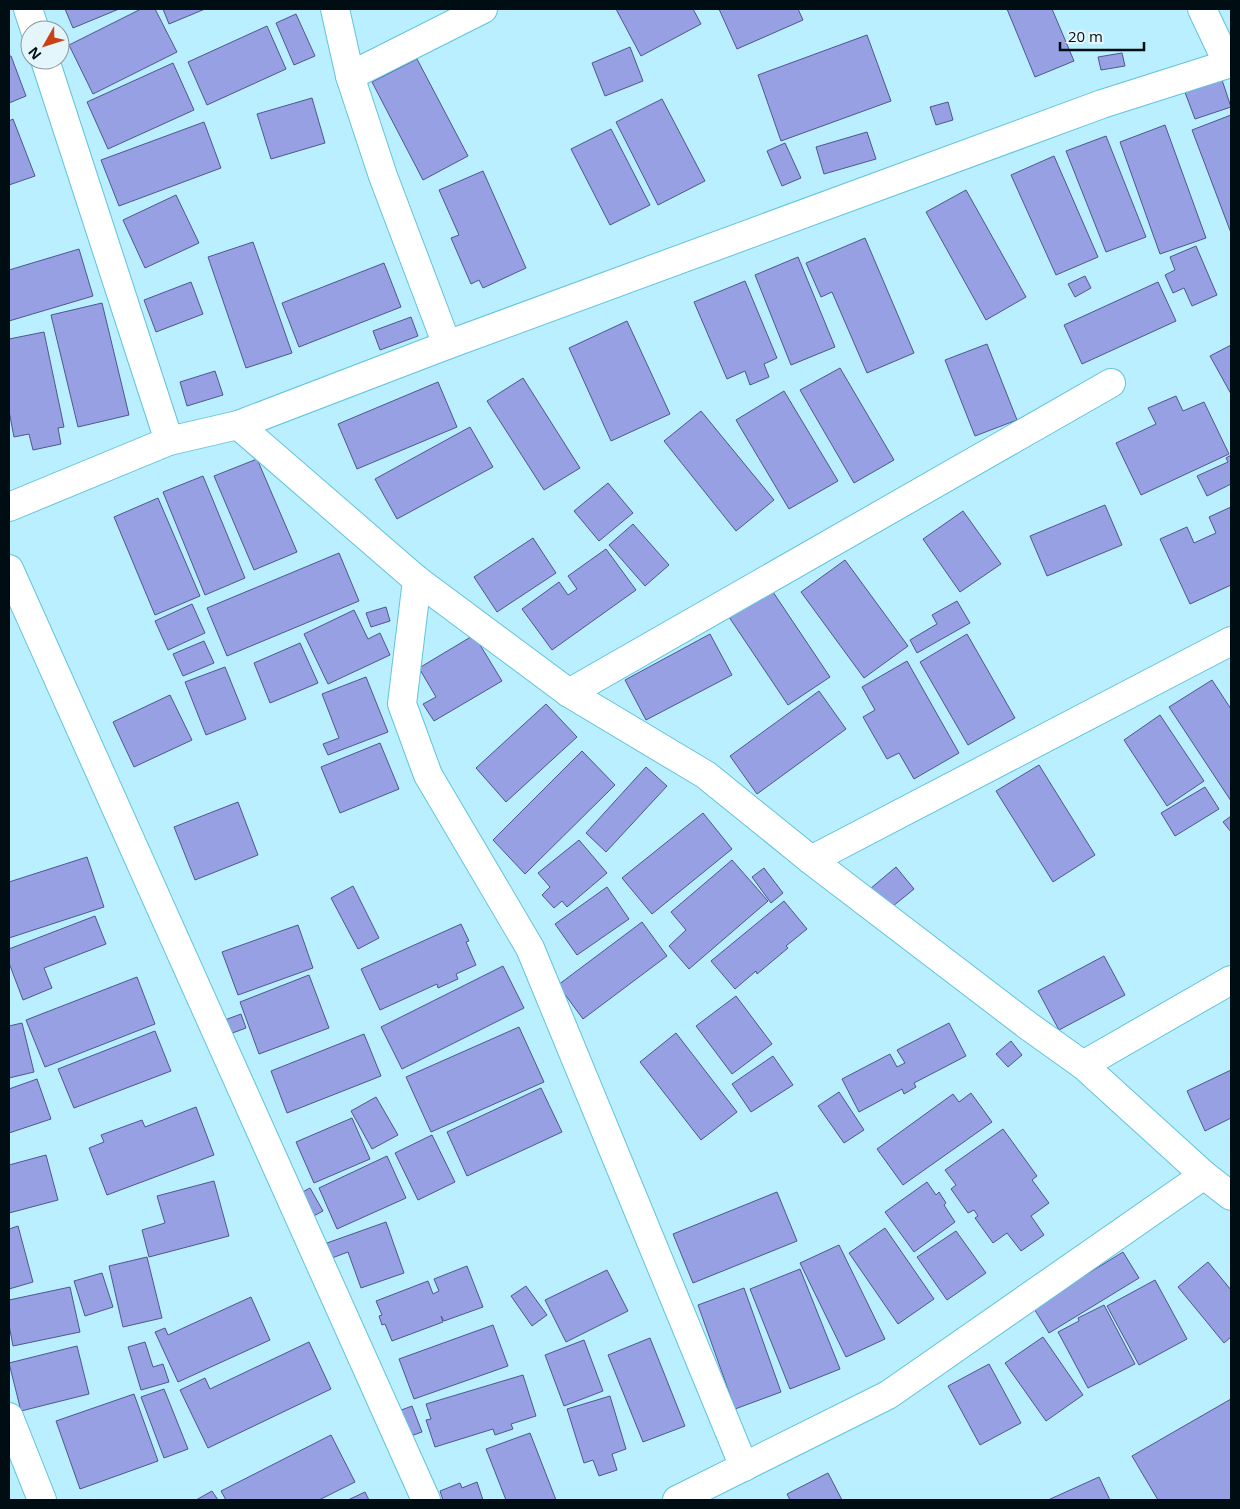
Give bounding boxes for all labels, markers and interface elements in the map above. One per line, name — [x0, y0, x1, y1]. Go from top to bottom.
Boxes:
north arrow — [20, 20, 70, 70]
scale bar — [1060, 20, 1144, 52]
text: 20 m — [1068, 26, 1103, 46]
text: N — [24, 43, 45, 64]

